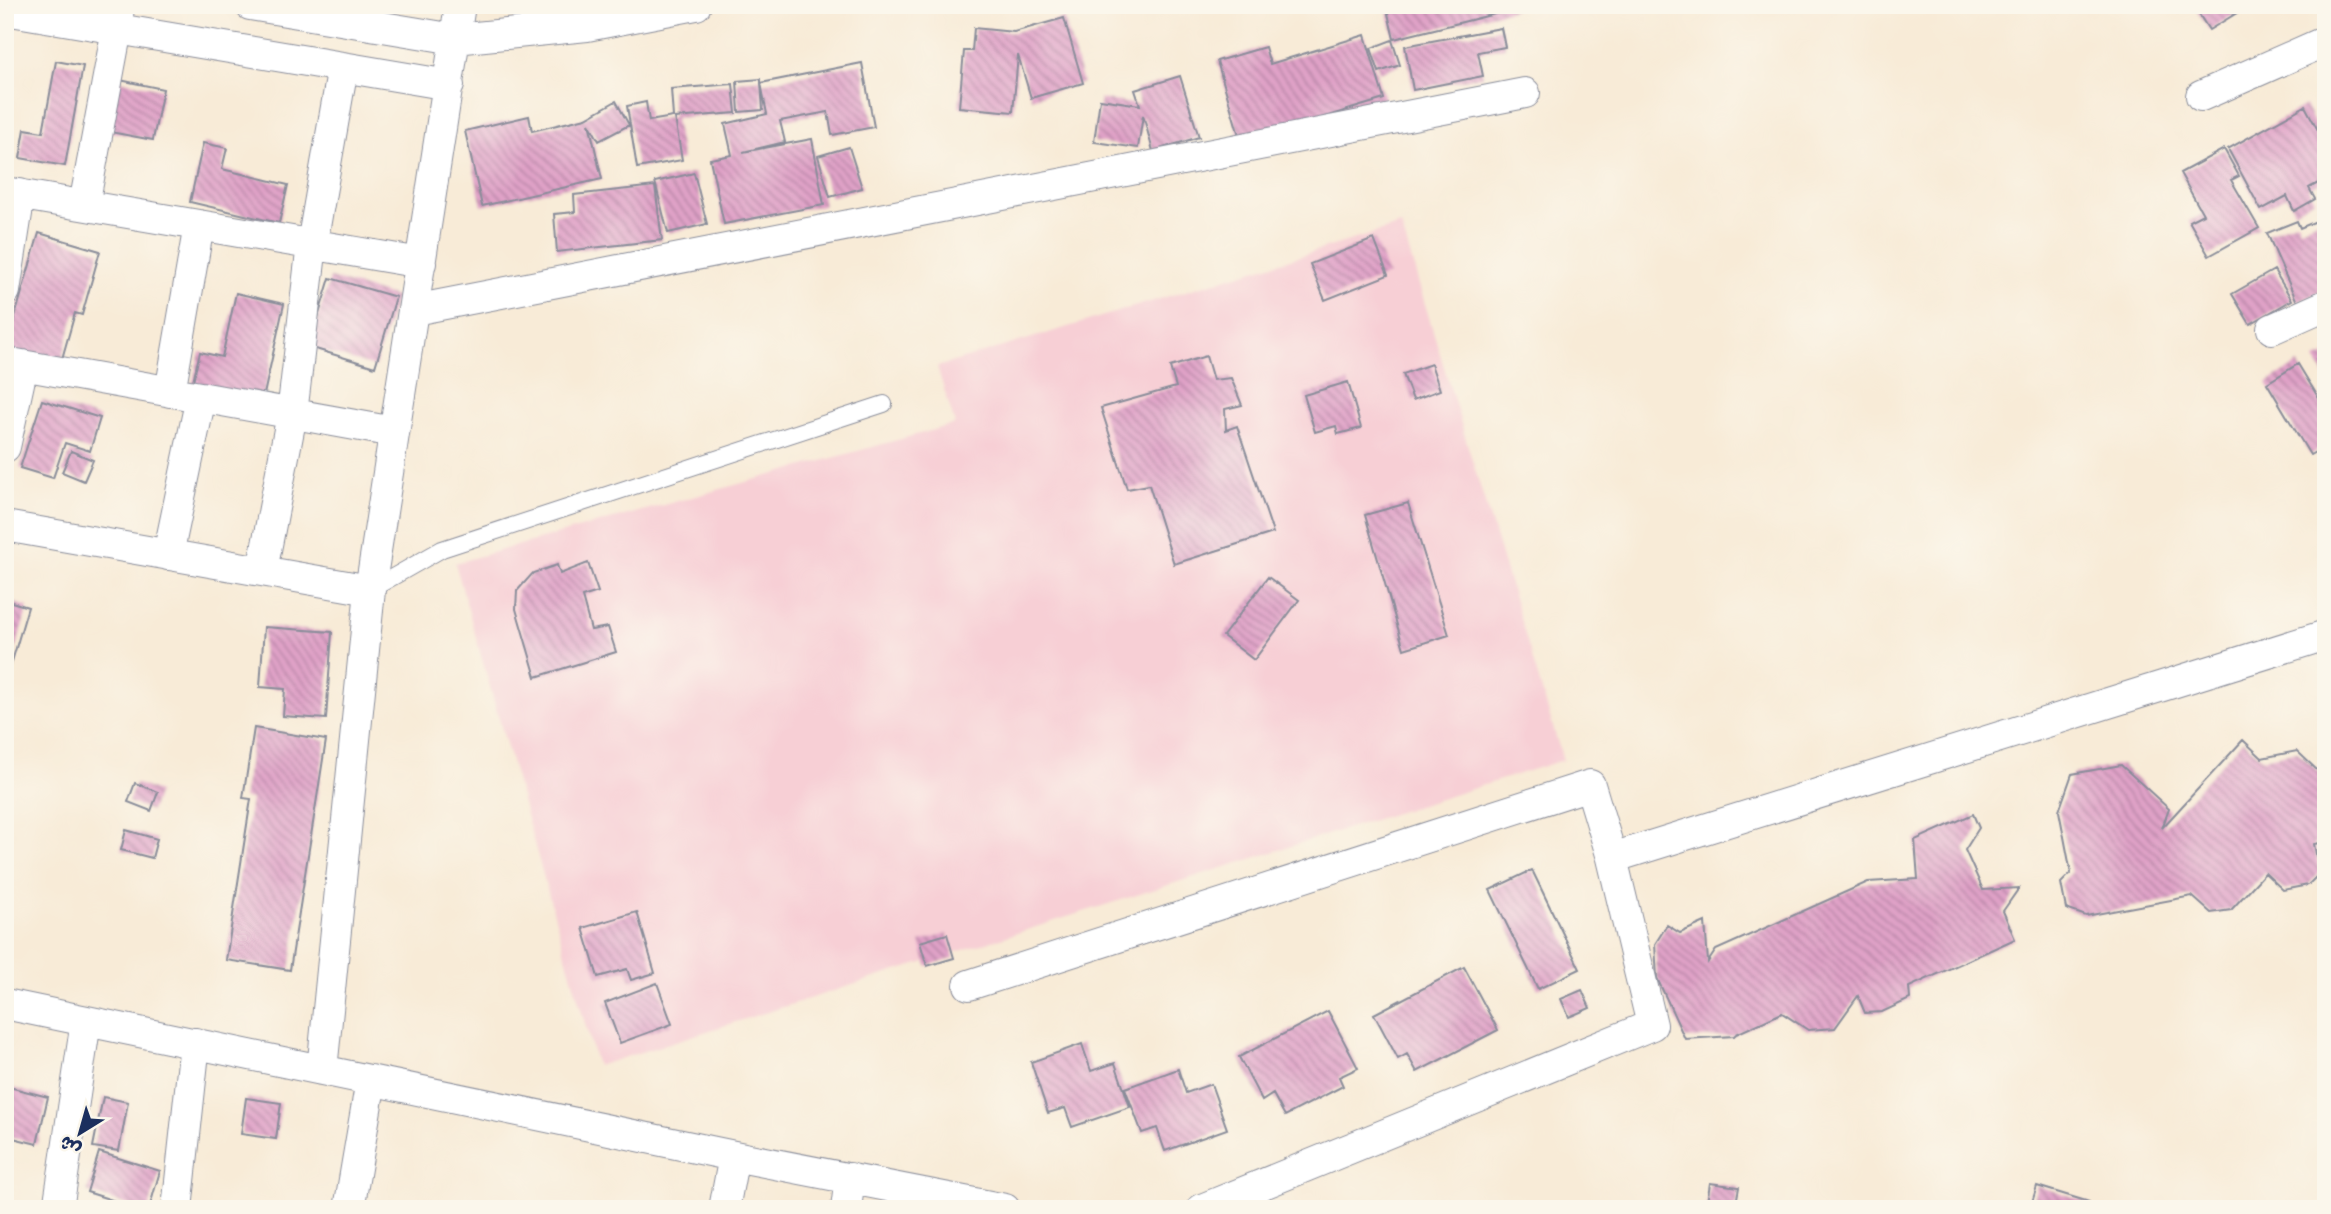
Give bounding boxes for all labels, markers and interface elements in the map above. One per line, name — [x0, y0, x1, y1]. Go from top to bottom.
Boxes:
north arrow — [46, 1098, 116, 1168]
text: ش — [52, 1127, 88, 1166]

